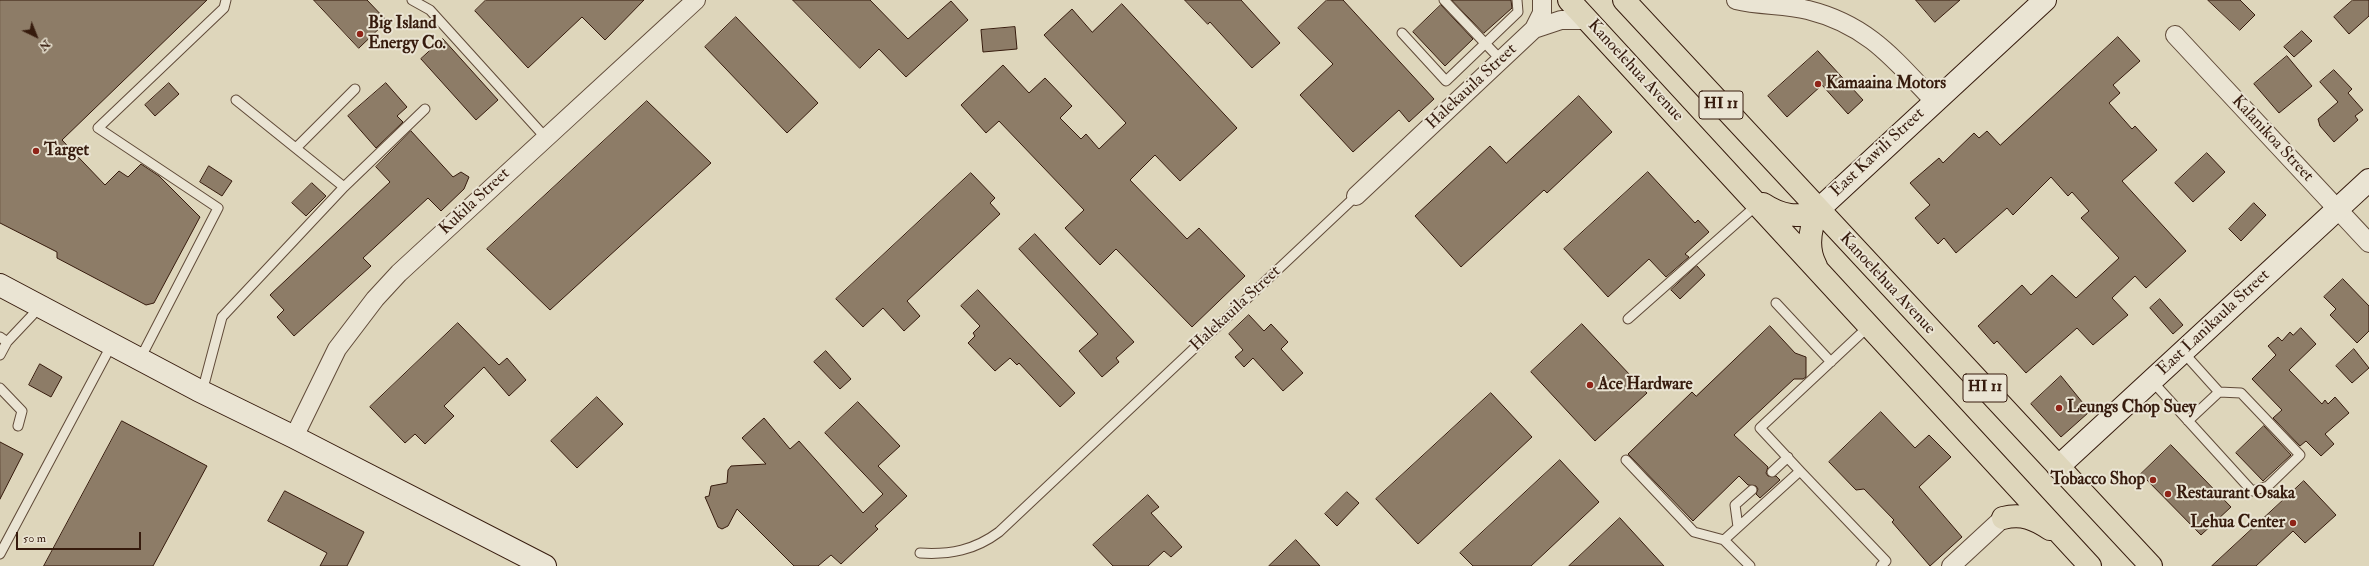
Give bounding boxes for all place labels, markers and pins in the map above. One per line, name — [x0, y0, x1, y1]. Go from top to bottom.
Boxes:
place label: Big Island Energy Co. — [368, 14, 446, 54]
marker: Big Island Energy Co. — [355, 29, 365, 39]
place label: Kamaaina Motors — [1826, 74, 1946, 94]
marker: Kamaaina Motors — [1813, 79, 1823, 89]
place label: Target — [44, 141, 89, 161]
marker: Target — [31, 146, 41, 156]
place label: Ace Hardware — [1598, 375, 1693, 395]
marker: Ace Hardware — [1585, 380, 1595, 390]
place label: Leungs Chop Suey — [2067, 398, 2196, 418]
marker: Leungs Chop Suey — [2054, 403, 2064, 413]
place label: Tobacco Shop — [2051, 470, 2145, 490]
marker: Tobacco Shop — [2148, 475, 2158, 485]
place label: Restaurant Osaka — [2176, 484, 2295, 504]
marker: Restaurant Osaka — [2163, 489, 2173, 499]
place label: Lehua Center — [2190, 513, 2285, 533]
marker: Lehua Center — [2288, 518, 2298, 528]

